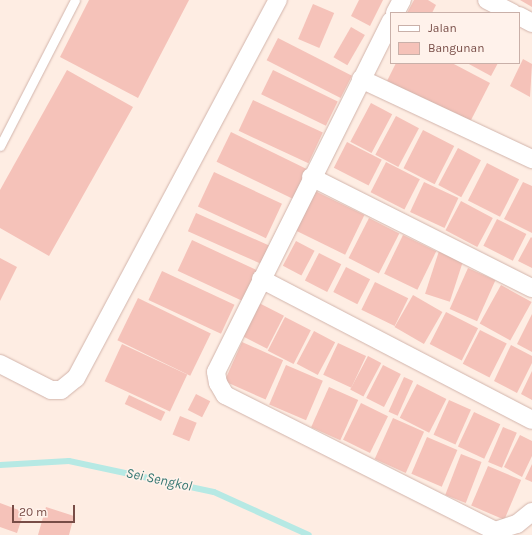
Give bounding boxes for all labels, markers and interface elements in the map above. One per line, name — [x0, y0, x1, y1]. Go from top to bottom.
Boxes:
legend — [390, 12, 520, 64]
text: Jalan — [428, 21, 457, 35]
text: Bangunan — [428, 41, 484, 55]
water label: Sei Sengkol — [124, 465, 194, 495]
scale bar — [14, 497, 77, 523]
text: 20 m — [19, 505, 47, 519]

